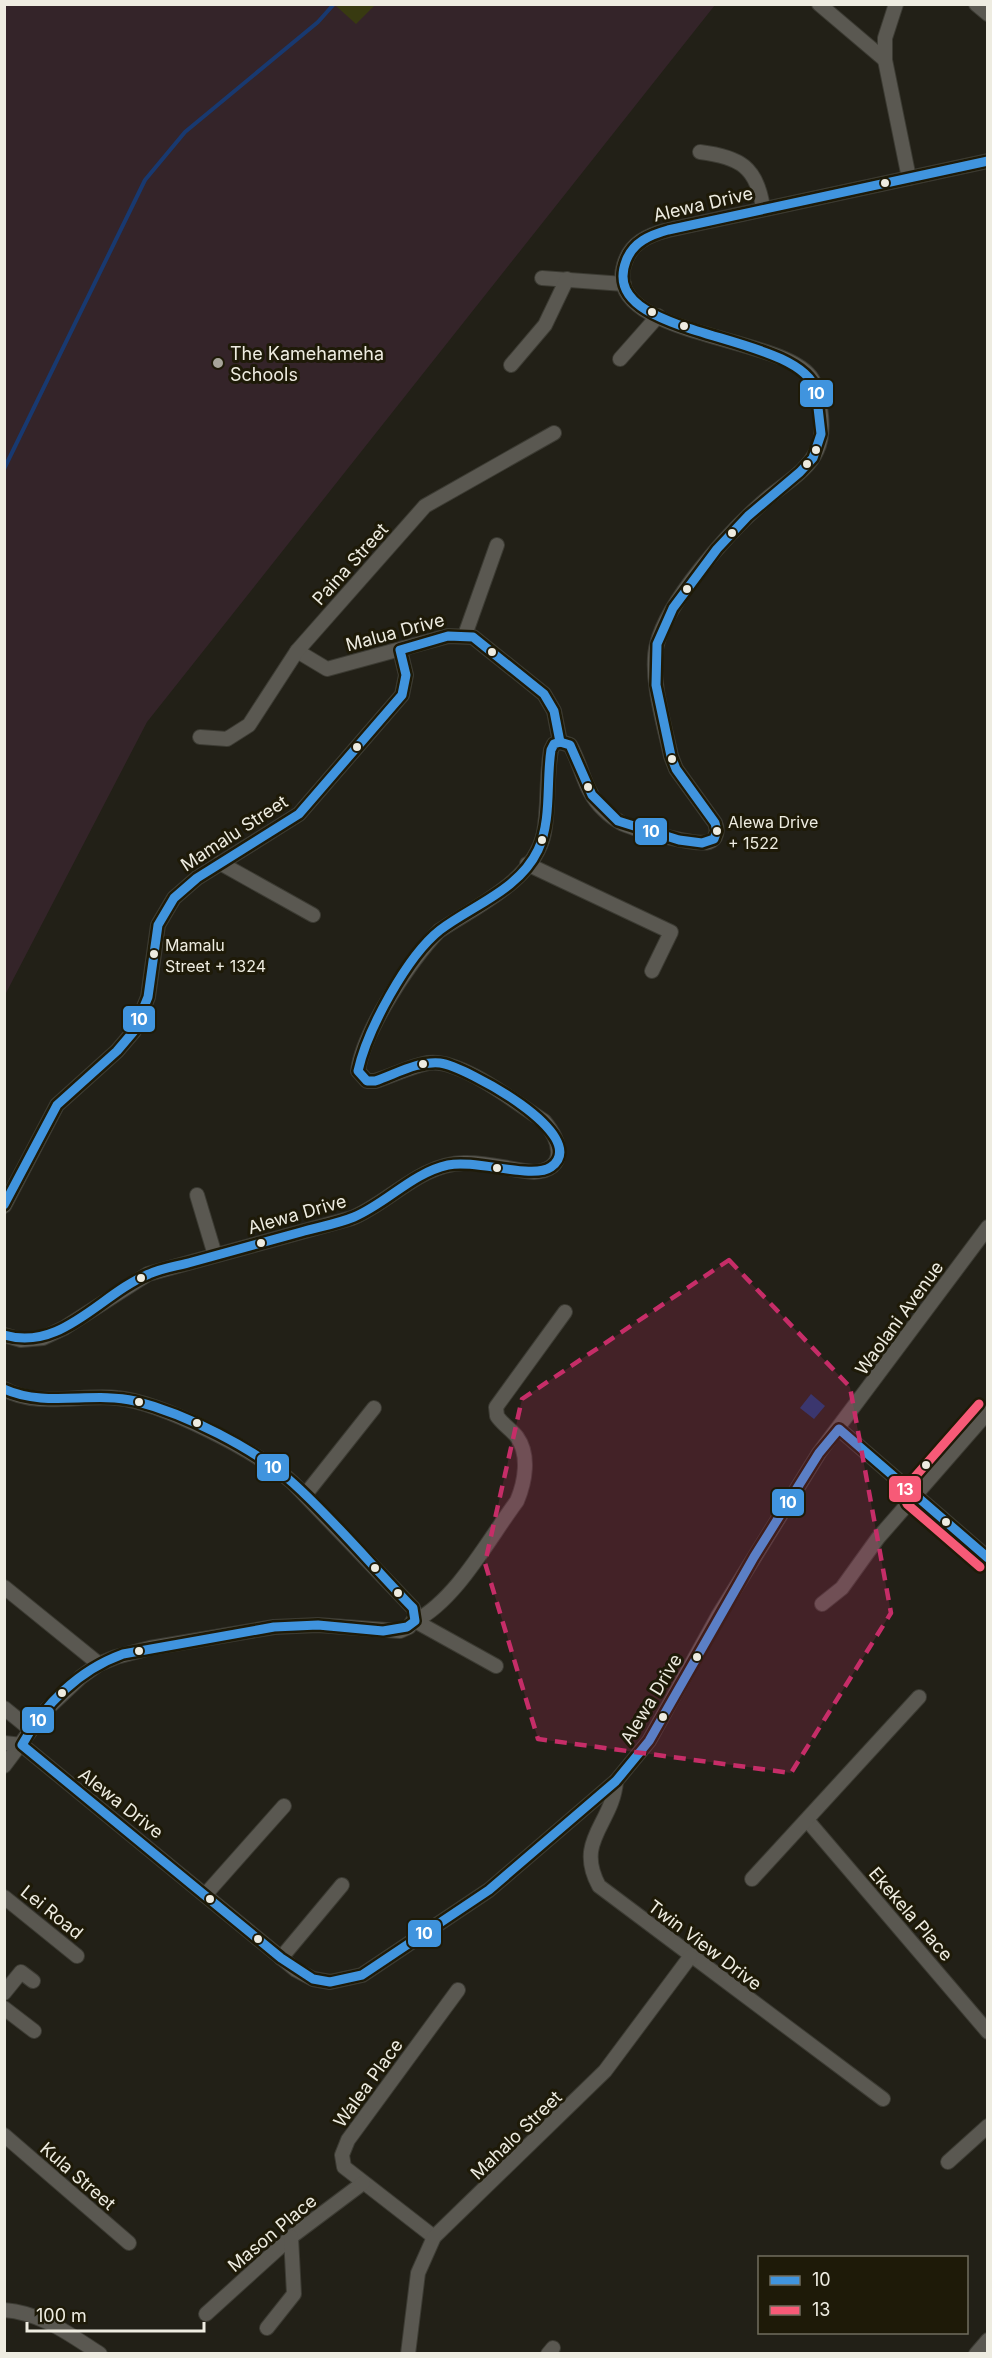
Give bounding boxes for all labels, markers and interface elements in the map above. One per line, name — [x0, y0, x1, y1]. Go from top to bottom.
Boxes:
unlabelled marker — [879, 177, 891, 189]
street label: Alewa Drive — [651, 182, 755, 226]
unlabelled marker — [646, 306, 658, 318]
unlabelled marker — [678, 320, 690, 332]
place label: The Kamehameha Schools — [230, 343, 384, 385]
marker: The Kamehameha Schools — [211, 356, 225, 370]
line badge: 10 — [799, 379, 834, 408]
text: 10 — [807, 383, 825, 403]
unlabelled marker — [810, 444, 822, 456]
unlabelled marker — [801, 458, 813, 470]
street label: Paina Street — [308, 519, 392, 609]
unlabelled marker — [726, 527, 738, 539]
unlabelled marker — [681, 583, 693, 595]
street label: Malua Drive — [343, 609, 447, 655]
unlabelled marker — [486, 646, 498, 658]
unlabelled marker — [351, 741, 363, 753]
unlabelled marker — [666, 753, 678, 765]
unlabelled marker — [582, 781, 594, 793]
street label: Mamalu Street — [177, 791, 291, 875]
place label: Alewa Drive + 1522 — [728, 812, 818, 853]
line badge: 10 — [634, 817, 668, 846]
text: 10 — [642, 821, 660, 841]
marker: Alewa Drive + 1522 — [711, 825, 723, 837]
unlabelled marker — [536, 834, 548, 846]
place label: Mamalu Street + 1324 — [165, 935, 266, 976]
marker: Mamalu Street + 1324 — [148, 948, 160, 960]
line badge: 10 — [122, 1005, 156, 1033]
text: 10 — [130, 1009, 148, 1029]
unlabelled marker — [417, 1058, 429, 1070]
unlabelled marker — [491, 1162, 503, 1174]
street label: Alewa Drive — [245, 1190, 349, 1238]
unlabelled marker — [255, 1237, 267, 1249]
street label: Waolani Avenue — [851, 1257, 947, 1379]
unlabelled marker — [135, 1272, 147, 1284]
unlabelled marker — [133, 1396, 145, 1408]
unlabelled marker — [191, 1417, 203, 1429]
line badge: 10 — [256, 1453, 290, 1482]
text: 10 — [264, 1457, 282, 1477]
unlabelled marker — [920, 1459, 932, 1471]
line badge: 13 — [888, 1475, 922, 1503]
text: 13 — [896, 1479, 914, 1499]
line badge: 10 — [771, 1488, 805, 1517]
text: 10 — [779, 1492, 797, 1512]
unlabelled marker — [940, 1516, 952, 1528]
unlabelled marker — [369, 1562, 381, 1574]
unlabelled marker — [392, 1587, 404, 1599]
unlabelled marker — [133, 1645, 145, 1657]
street label: Alewa Drive — [616, 1650, 686, 1748]
unlabelled marker — [691, 1651, 703, 1663]
unlabelled marker — [56, 1687, 68, 1699]
line badge: 10 — [21, 1706, 55, 1734]
text: 10 — [29, 1710, 47, 1730]
unlabelled marker — [657, 1711, 669, 1723]
street label: Alewa Drive — [75, 1763, 167, 1843]
street label: Ekekela Place — [865, 1863, 957, 1965]
street label: Lei Road — [17, 1881, 87, 1943]
unlabelled marker — [204, 1893, 216, 1905]
street label: Twin View Drive — [644, 1895, 766, 1995]
line badge: 10 — [407, 1919, 442, 1948]
text: 10 — [415, 1923, 433, 1943]
unlabelled marker — [252, 1933, 264, 1945]
street label: Walea Place — [329, 2035, 407, 2131]
street label: Mahalo Street — [466, 2086, 566, 2184]
street label: Kula Street — [36, 2138, 120, 2214]
street label: Mason Place — [223, 2190, 321, 2276]
legend — [758, 2256, 968, 2334]
text: 10 — [812, 2269, 831, 2290]
scale bar — [27, 2295, 204, 2333]
text: 13 — [812, 2299, 830, 2320]
text: 100 m — [36, 2305, 87, 2326]

